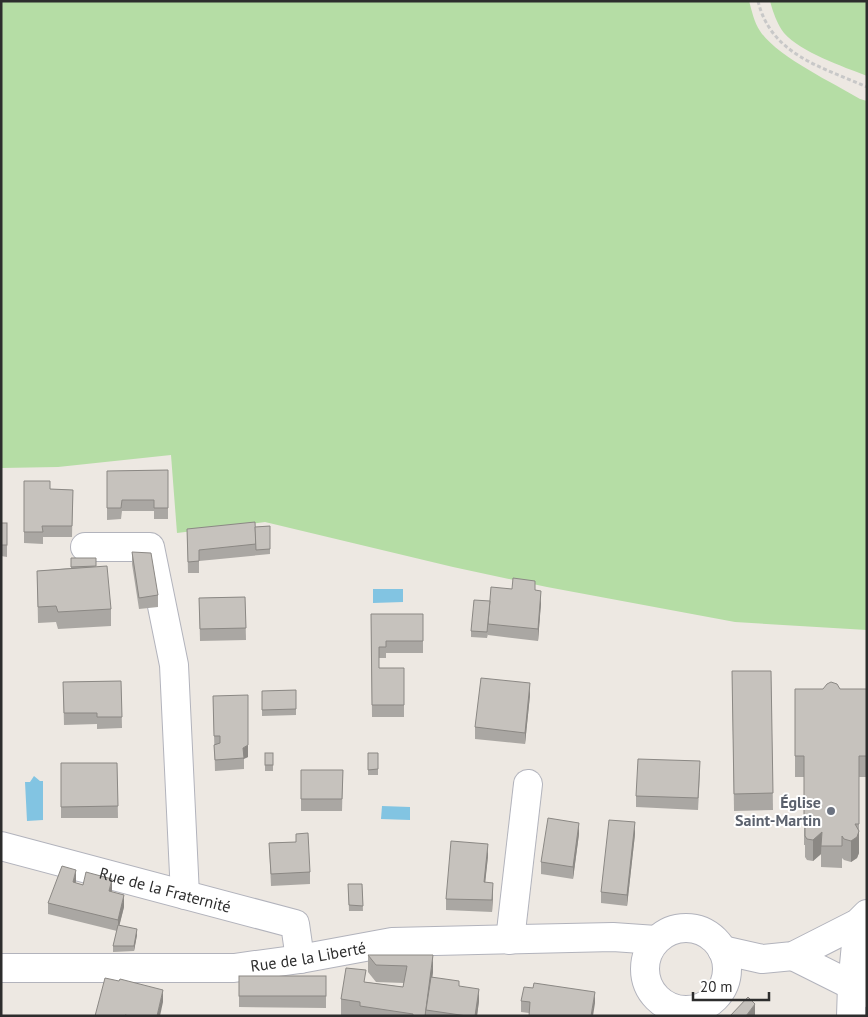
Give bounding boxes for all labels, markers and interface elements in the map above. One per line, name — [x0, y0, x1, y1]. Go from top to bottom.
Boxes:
place label: Église Saint-Martin — [735, 792, 821, 830]
marker: Église Saint-Martin — [825, 805, 837, 817]
street label: Rue de la Fraternité — [97, 863, 233, 917]
street label: Rue de la Liberté — [249, 937, 368, 976]
scale bar — [693, 970, 769, 1002]
text: 20 m — [700, 977, 733, 996]

